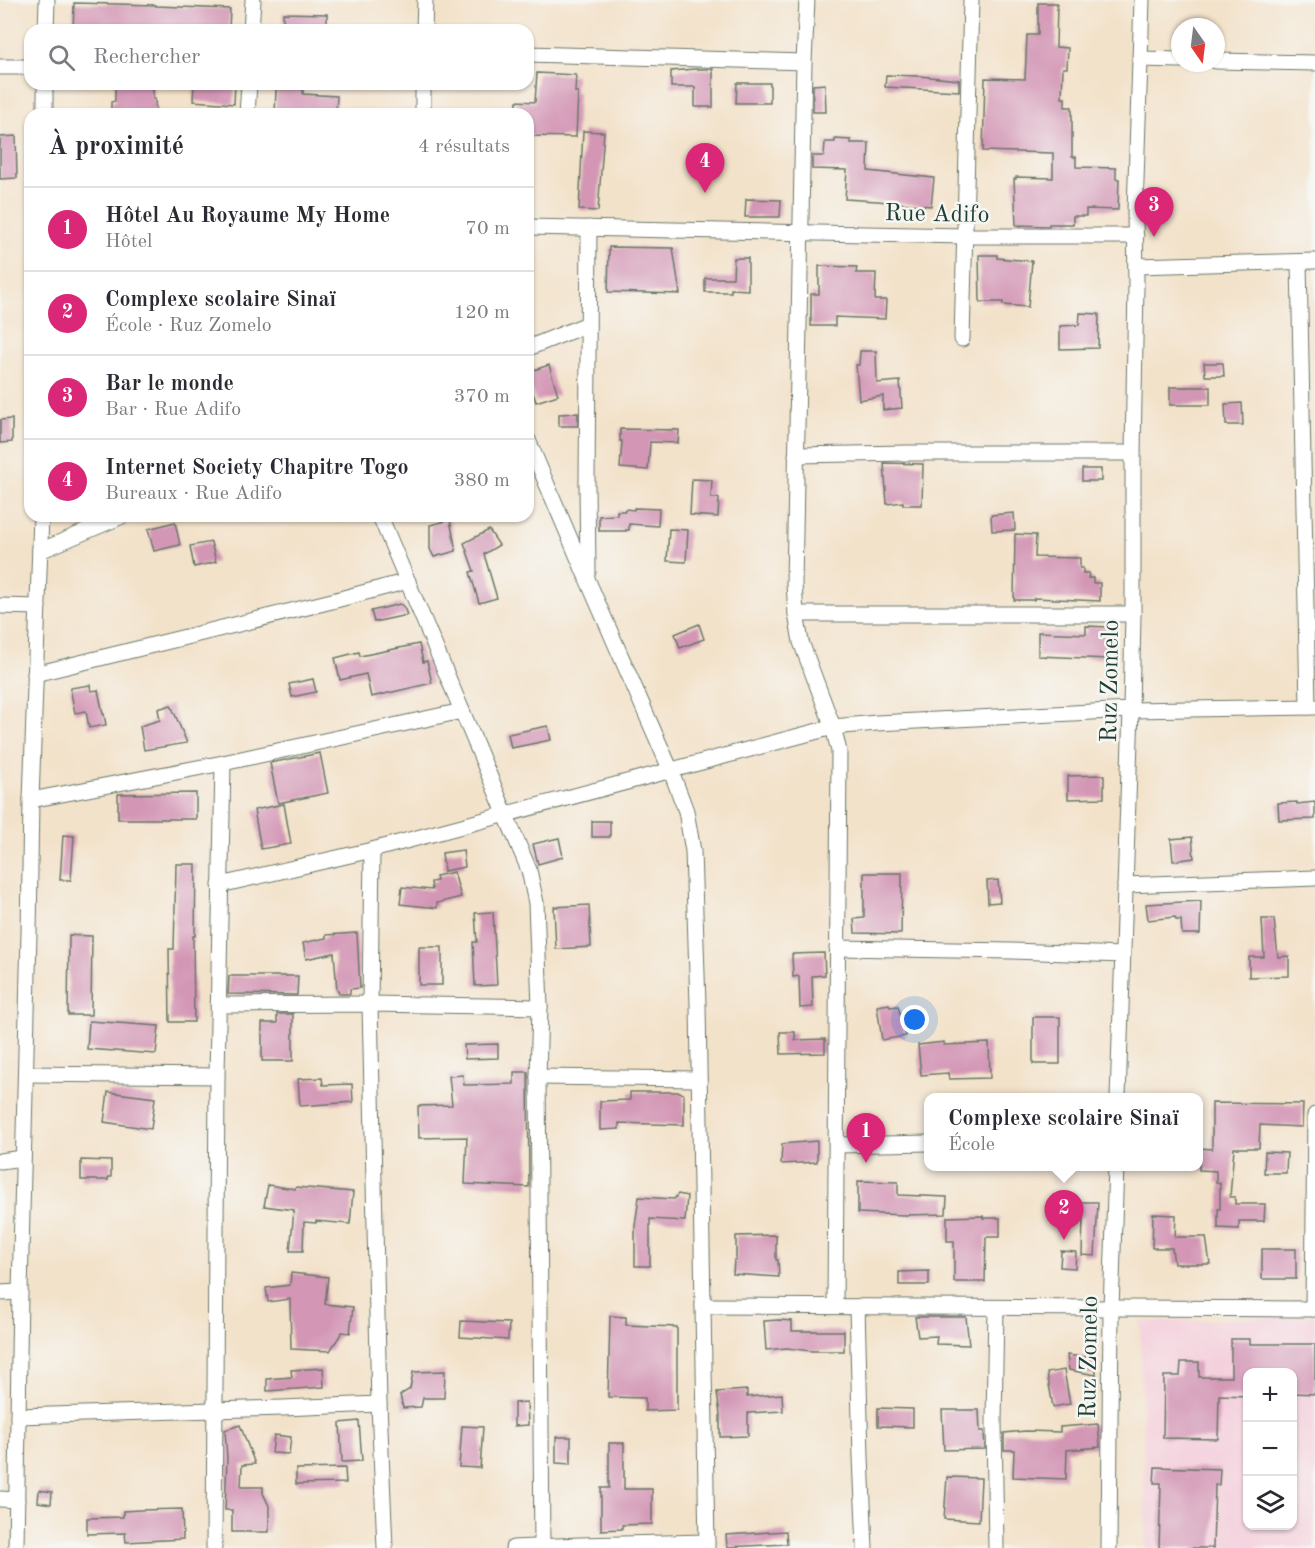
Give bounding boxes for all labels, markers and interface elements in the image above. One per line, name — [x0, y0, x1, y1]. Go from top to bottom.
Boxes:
north arrow — [1171, 18, 1225, 72]
search box — [24, 24, 534, 90]
icon: search — [45, 41, 78, 74]
text: Rechercher — [93, 46, 200, 68]
text: À proximité — [48, 134, 184, 160]
text: 4 résultats — [418, 137, 510, 157]
pin: 4 — [686, 144, 724, 193]
pin: 3 — [1134, 188, 1174, 237]
street label: Rue Adifo — [884, 202, 990, 228]
text: Hôtel Au Royaume My Home — [105, 205, 390, 227]
text: 1 — [62, 219, 73, 239]
text: 70 m — [465, 219, 510, 239]
text: Hôtel — [105, 232, 152, 252]
text: Complexe scolaire Sinaï — [105, 289, 336, 311]
text: 2 — [62, 303, 73, 323]
text: 120 m — [454, 303, 510, 323]
text: École · Ruz Zomelo — [105, 316, 272, 336]
text: Bar le monde — [105, 373, 234, 395]
text: 3 — [62, 387, 73, 407]
text: 370 m — [454, 387, 510, 407]
text: Bar · Rue Adifo — [105, 400, 241, 420]
text: Internet Society Chapitre Togo — [105, 457, 409, 479]
text: 4 — [62, 471, 73, 491]
text: 380 m — [454, 471, 510, 491]
text: Bureaux · Rue Adifo — [105, 484, 282, 504]
street label: Ruz Zomelo — [1098, 619, 1124, 743]
your location — [900, 1005, 929, 1034]
popup — [924, 1093, 1203, 1171]
text: Complexe scolaire Sinaï — [948, 1108, 1179, 1130]
pin: 1 — [846, 1114, 886, 1163]
text: École — [948, 1135, 995, 1155]
pin: 2 — [1044, 1190, 1084, 1240]
street label: Ruz Zomelo — [1077, 1295, 1103, 1419]
map controls — [1243, 1368, 1297, 1530]
button: + — [1243, 1368, 1297, 1422]
button: − — [1243, 1422, 1297, 1476]
button: layers — [1243, 1476, 1297, 1530]

